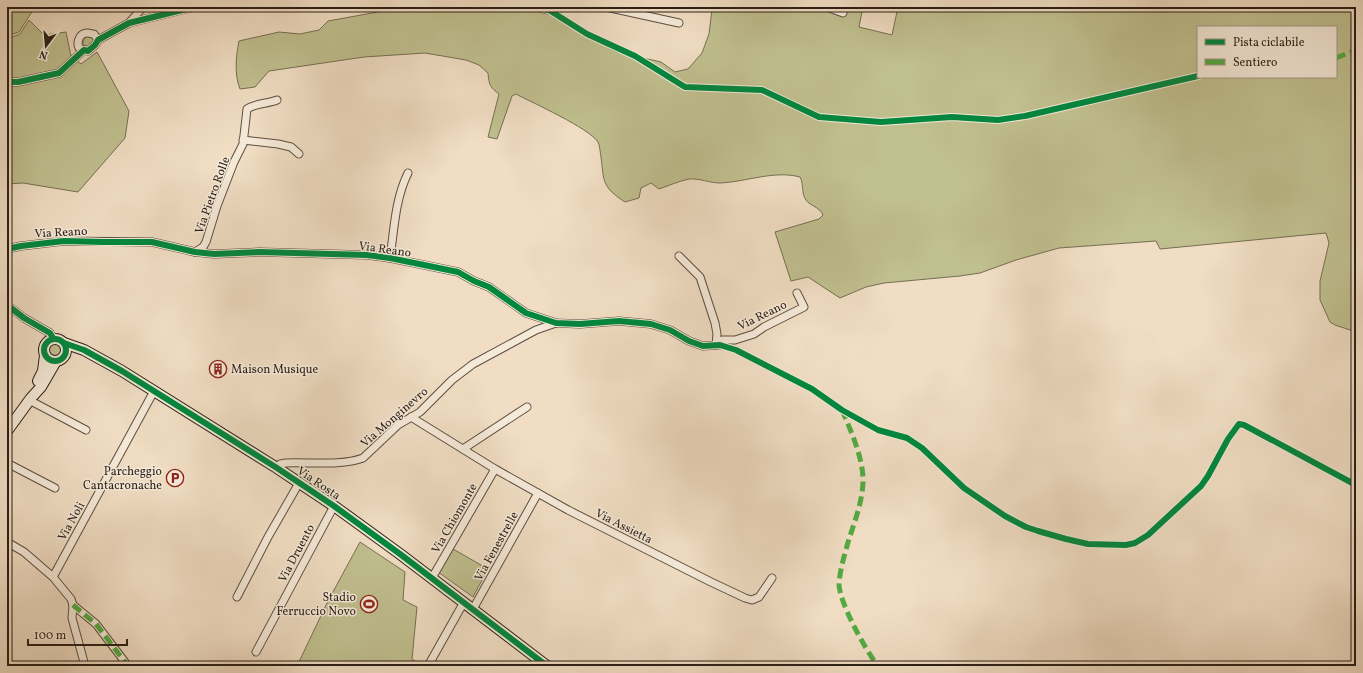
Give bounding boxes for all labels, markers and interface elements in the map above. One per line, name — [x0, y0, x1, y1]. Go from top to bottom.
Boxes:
north arrow — [26, 26, 66, 66]
legend — [1197, 26, 1337, 78]
text: Pista ciclabile — [1233, 35, 1305, 51]
text: N — [38, 46, 50, 62]
text: Sentiero — [1233, 55, 1277, 71]
street label: Via Pietro Rolle — [192, 154, 234, 236]
street label: Via Reano — [34, 224, 88, 242]
street label: Via Reano — [358, 238, 412, 262]
street label: Via Reano — [735, 297, 790, 335]
building icon: Maison Musique — [208, 359, 228, 379]
place label: Maison Musique — [231, 362, 319, 378]
street label: Via Monginevro — [358, 384, 432, 451]
street label: Via Rosta — [294, 463, 343, 504]
place label: Parcheggio Cantacronache — [83, 464, 162, 494]
parking icon: Parcheggio Cantacronache — [165, 468, 185, 488]
street label: Via Chiomonte — [428, 480, 482, 557]
street label: Via Noli — [55, 499, 89, 544]
street label: Via Assietta — [592, 506, 655, 548]
street label: Via Fenestrelle — [471, 509, 523, 584]
street label: Via Druento — [275, 522, 319, 585]
place label: Stadio Ferruccio Novo — [276, 590, 356, 620]
sports icon: Stadio Ferruccio Novo — [359, 594, 379, 614]
scale bar — [28, 621, 127, 647]
text: 100 m — [34, 628, 67, 644]

